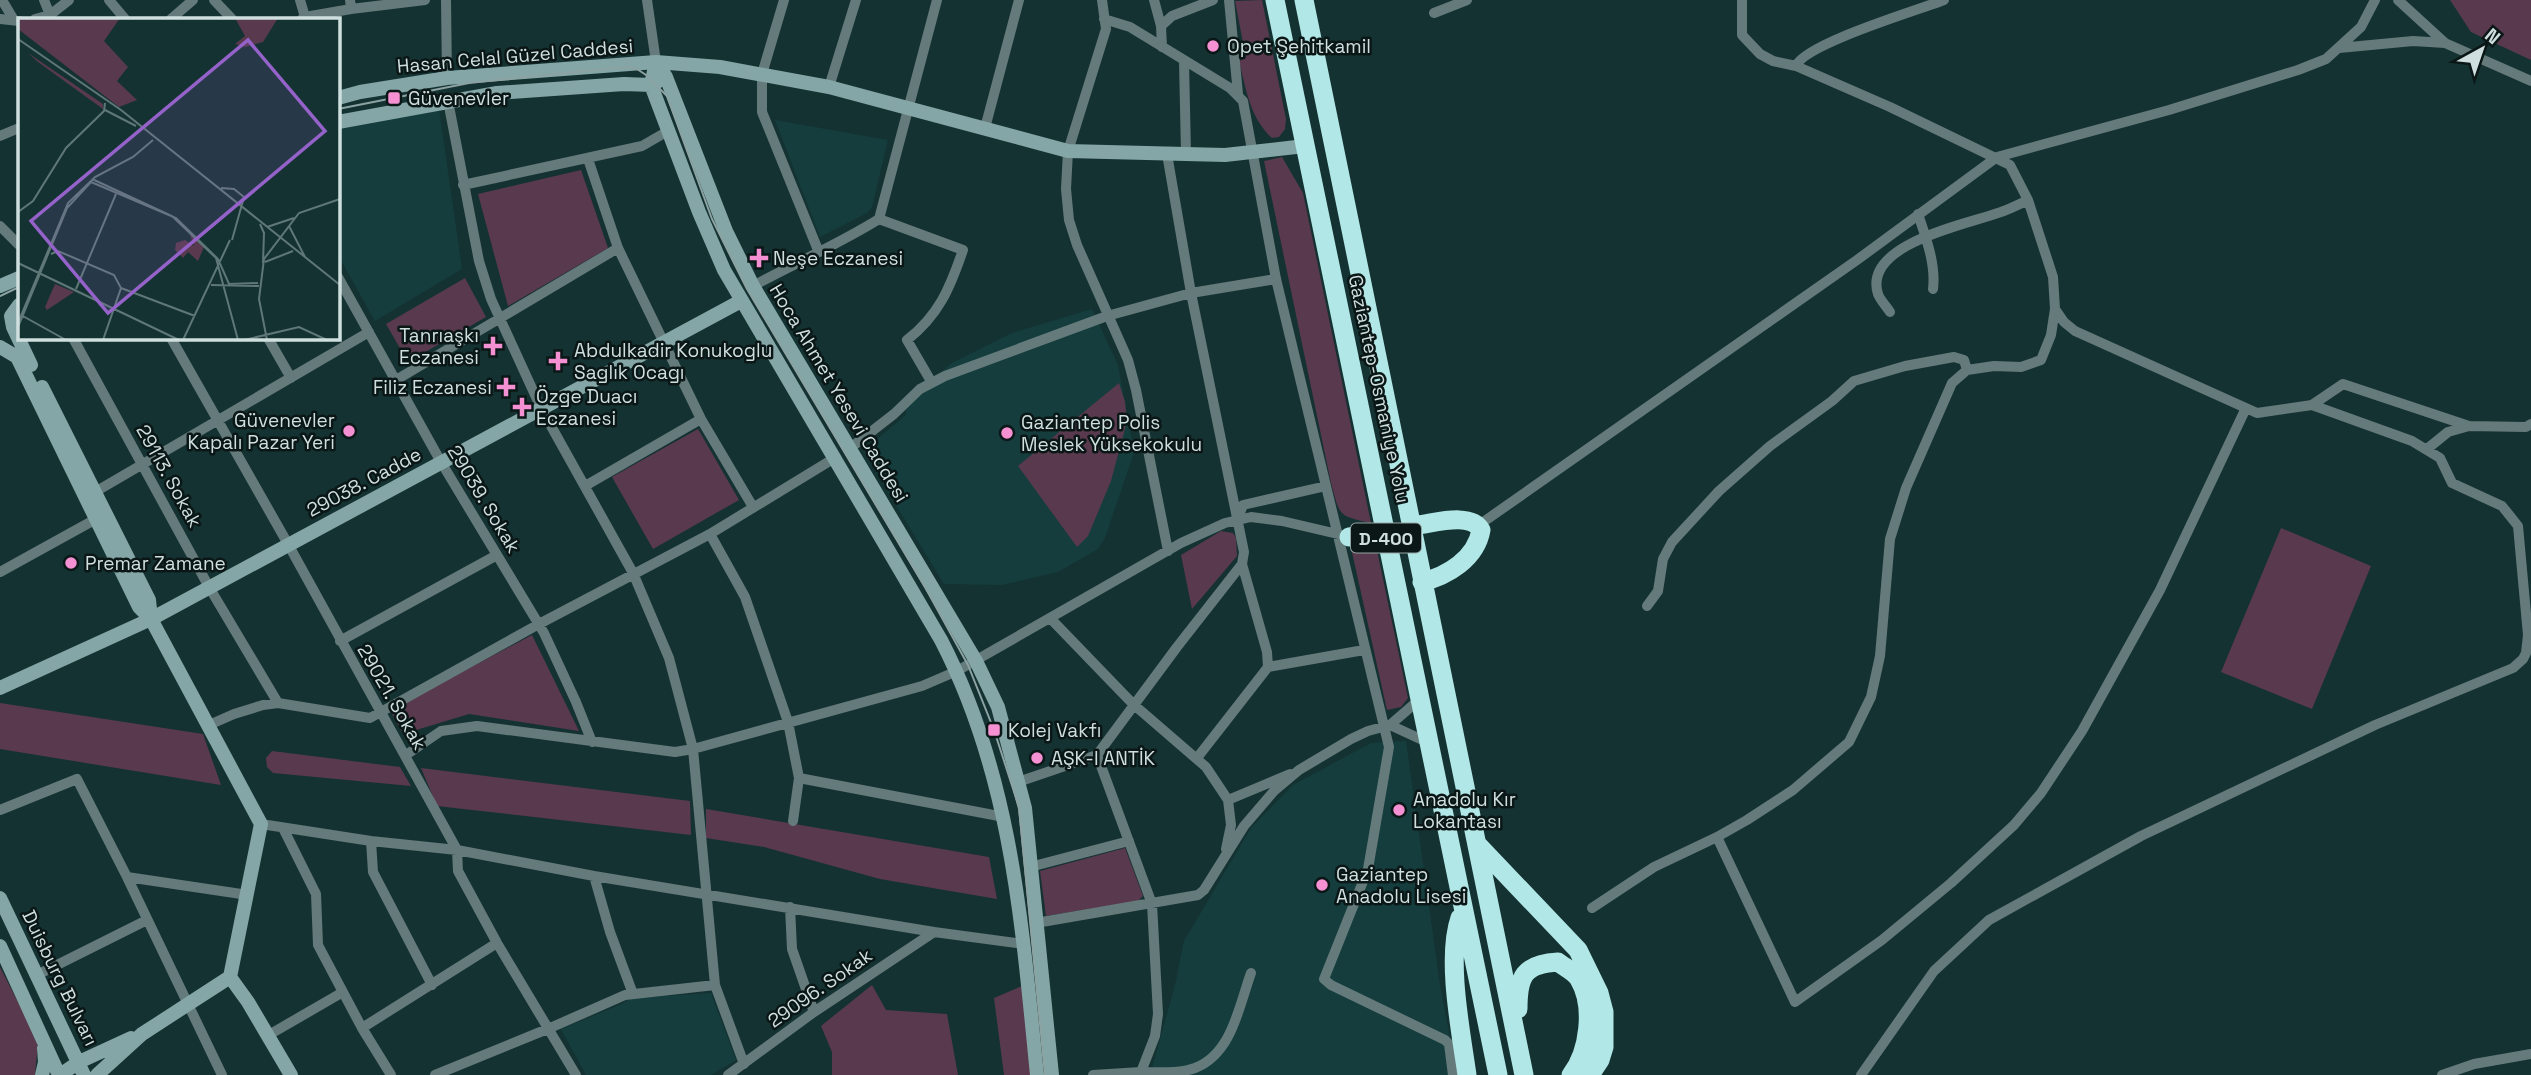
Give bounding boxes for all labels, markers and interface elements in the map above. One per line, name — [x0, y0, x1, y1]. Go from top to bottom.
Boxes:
north arrow — [2447, 14, 2517, 84]
inset map — [18, 18, 340, 340]
text: N — [2480, 23, 2506, 50]
street label: Hasan Celal Güzel Caddesi — [396, 33, 634, 79]
place label: Opet Şehitkamil — [1227, 34, 1371, 59]
marker: Opet Şehitkamil — [1205, 38, 1221, 54]
place label: Güvenevler — [408, 86, 509, 111]
marker: Güvenevler — [386, 90, 402, 106]
place label: Neşe Eczanesi — [773, 246, 903, 271]
marker: Neşe Eczanesi — [751, 250, 767, 266]
street label: Gaziantep-Osmaniye Yolu — [1343, 273, 1415, 505]
street label: Hoca Ahmet Yesevi Caddesi — [764, 279, 914, 507]
place label: Tanrıaşkı Eczanesi — [399, 323, 479, 370]
marker: Tanrıaşkı Eczanesi — [485, 338, 501, 354]
place label: Abdulkadir Konukoglu Saglık Ocagı — [574, 338, 772, 385]
marker: Abdulkadir Konukoglu Saglık Ocagı — [548, 351, 568, 371]
place label: Filiz Eczanesi — [373, 375, 492, 400]
marker: Filiz Eczanesi — [498, 379, 514, 395]
place label: Özge Duacı Eczanesi — [536, 384, 637, 431]
marker: Özge Duacı Eczanesi — [514, 399, 530, 415]
place label: Güvenevler Kapalı Pazar Yeri — [187, 408, 335, 455]
place label: Gaziantep Polis Meslek Yüksekokulu — [1021, 410, 1202, 457]
street label: 29113. Sokak — [130, 420, 208, 532]
marker: Güvenevler Kapalı Pazar Yeri — [341, 423, 357, 439]
marker: Gaziantep Polis Meslek Yüksekokulu — [999, 425, 1015, 441]
street label: 29039. Sokak — [442, 440, 526, 558]
street label: 29038. Cadde — [302, 441, 426, 523]
road number: D-400 — [1351, 524, 1421, 552]
place label: Premar Zamane — [85, 551, 226, 576]
marker: Premar Zamane — [63, 555, 79, 571]
street label: 29021. Sokak — [352, 640, 432, 754]
place label: Kolej Vakfı — [1008, 718, 1101, 743]
marker: Kolej Vakfı — [986, 722, 1002, 738]
place label: AŞK-I ANTİK — [1051, 746, 1156, 771]
marker: AŞK-I ANTİK — [1029, 750, 1045, 766]
place label: Anadolu Kır Lokantası — [1413, 787, 1516, 834]
marker: Anadolu Kır Lokantası — [1391, 802, 1407, 818]
place label: Gaziantep Anadolu Lisesi — [1336, 862, 1466, 909]
marker: Gaziantep Anadolu Lisesi — [1314, 877, 1330, 893]
street label: Duisburg Bulvarı — [16, 906, 104, 1050]
street label: 29096. Sokak — [763, 943, 877, 1033]

